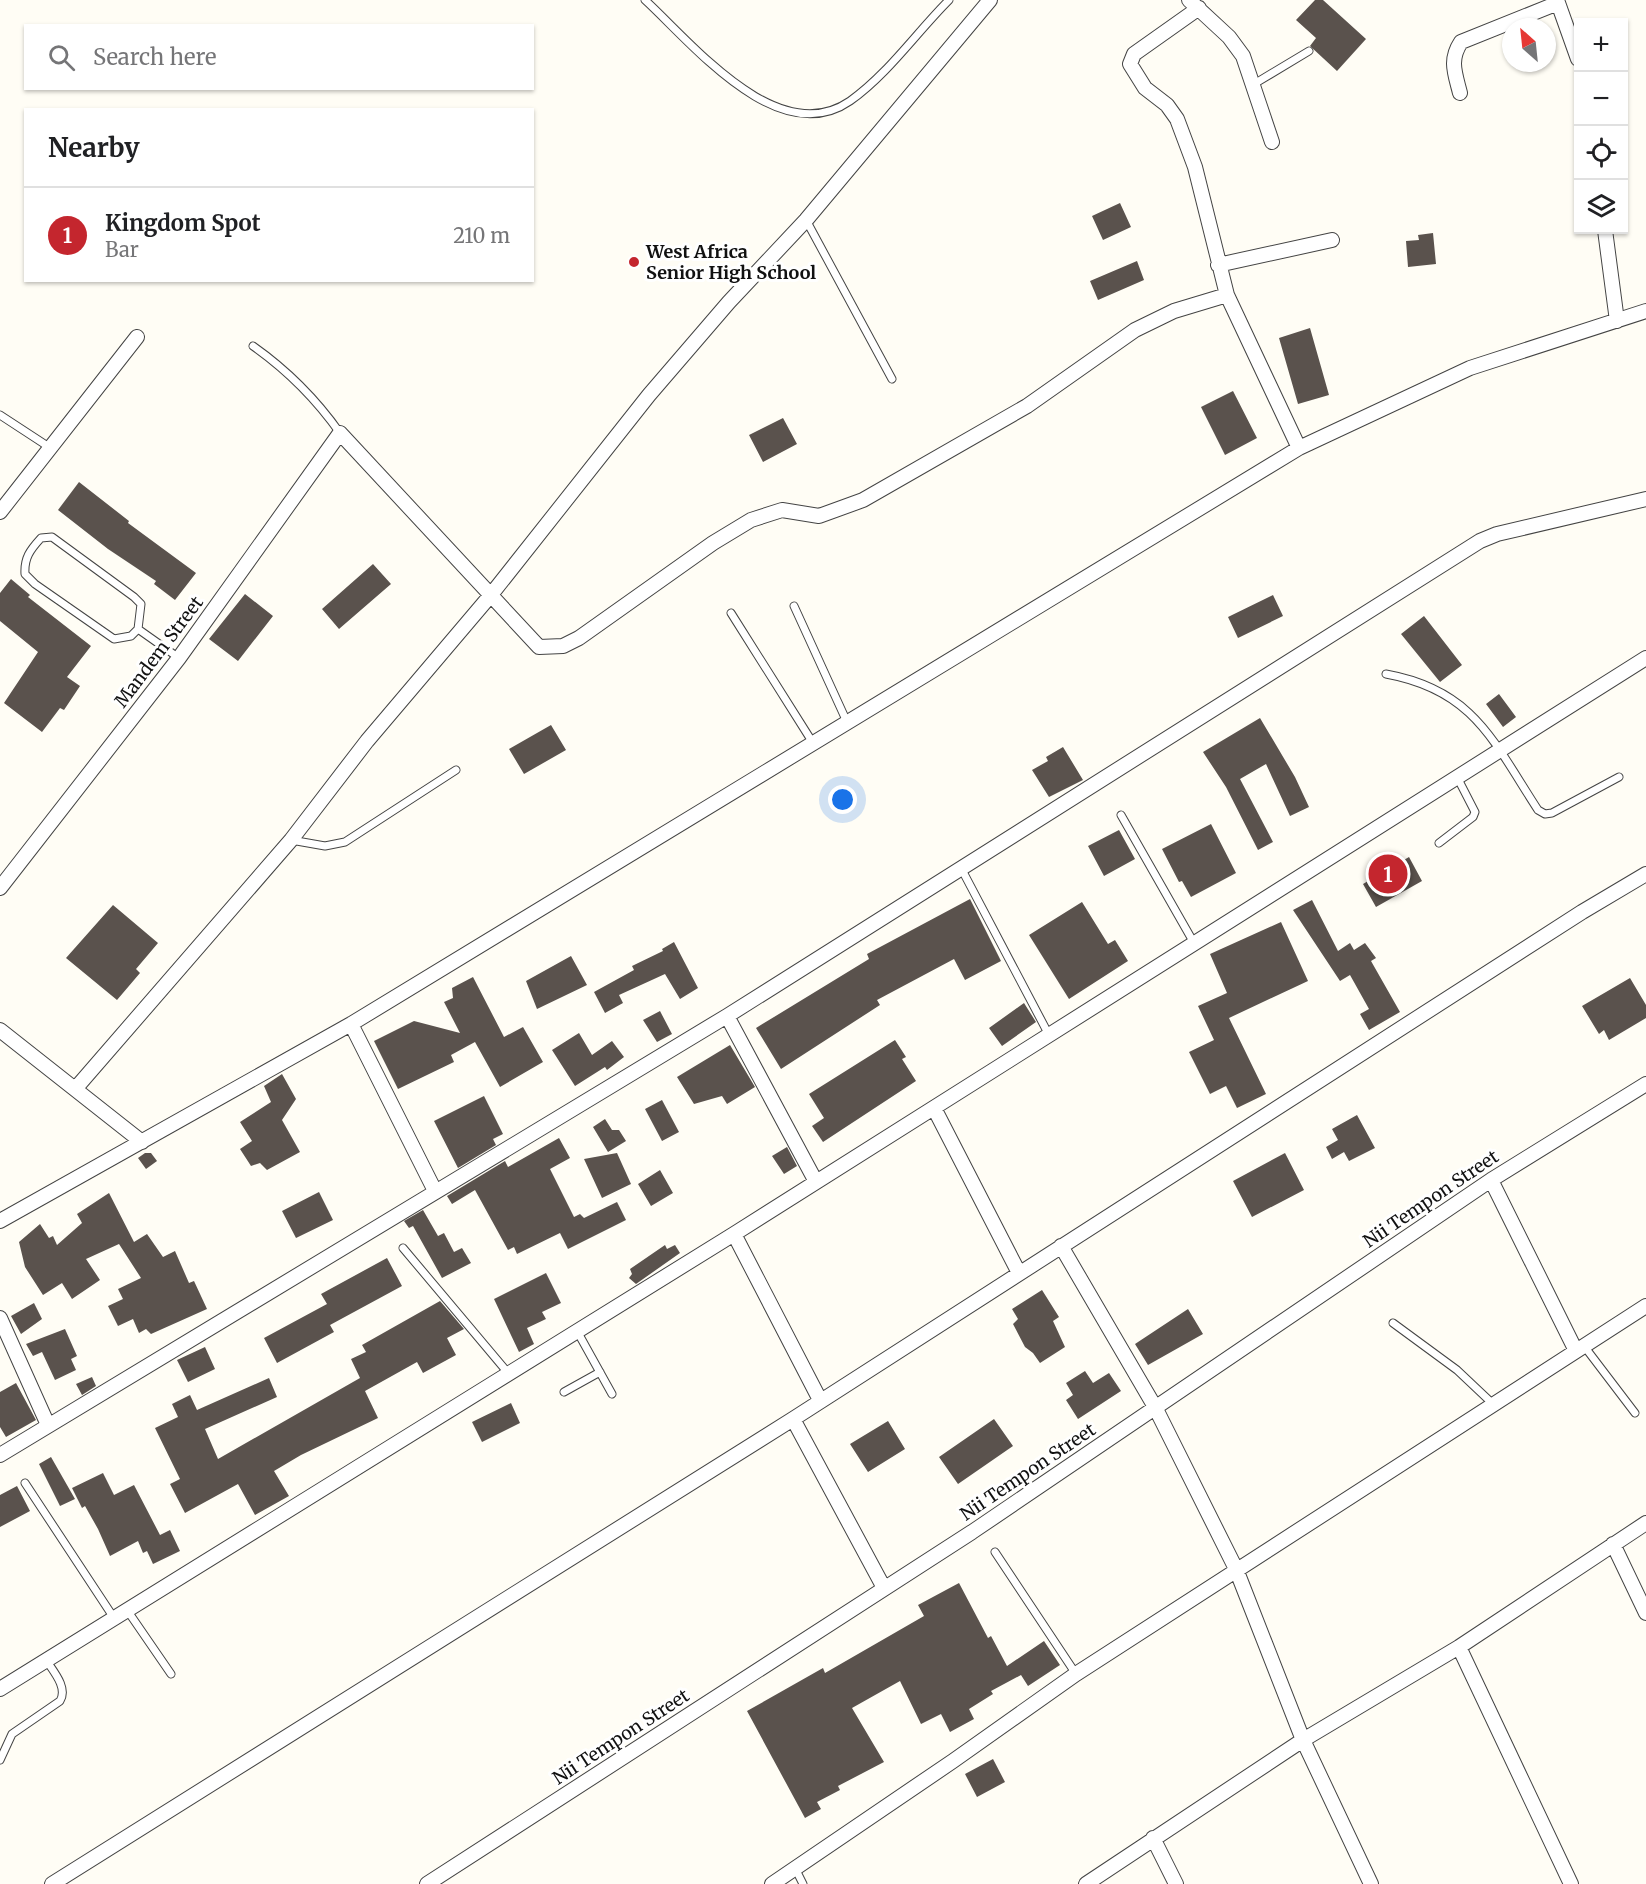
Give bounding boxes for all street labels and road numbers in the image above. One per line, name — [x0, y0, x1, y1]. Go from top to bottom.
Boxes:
street label: Mandem Street — [109, 592, 208, 712]
street label: Nii Tempon Street — [1359, 1145, 1503, 1252]
street label: Nii Tempon Street — [956, 1418, 1100, 1525]
street label: Nii Tempon Street — [548, 1684, 693, 1789]

